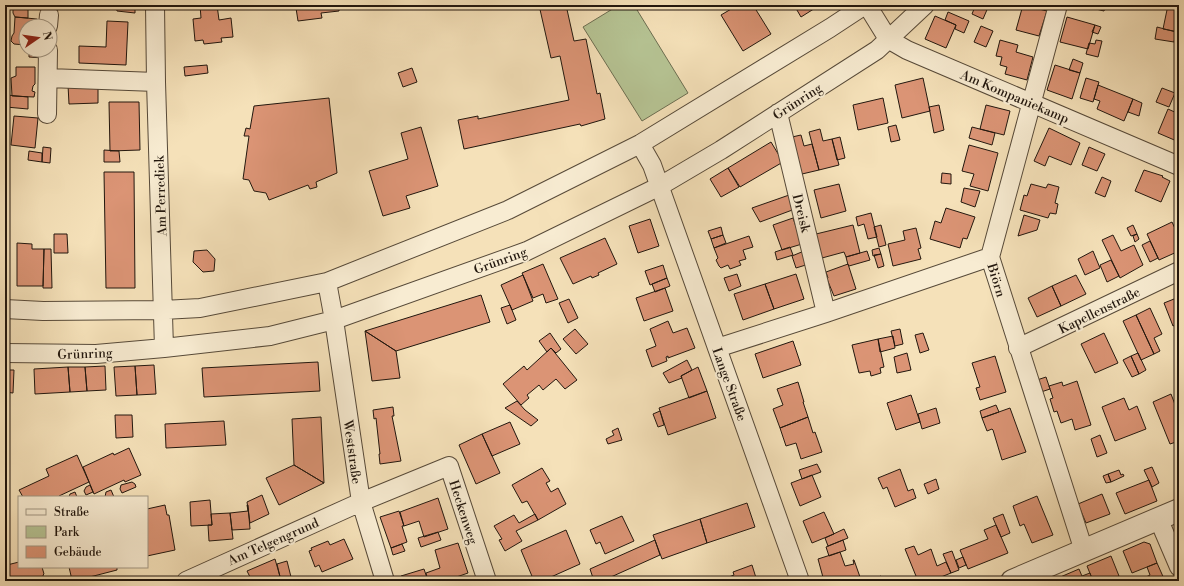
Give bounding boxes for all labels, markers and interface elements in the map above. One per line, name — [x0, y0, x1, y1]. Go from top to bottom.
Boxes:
north arrow — [18, 18, 58, 58]
text: N — [39, 30, 55, 42]
street label: Am Kompaniekamp — [957, 66, 1071, 127]
street label: Grünring — [770, 80, 825, 124]
street label: Am Perrediek — [152, 154, 170, 238]
street label: Dreisk — [789, 192, 814, 235]
street label: Grünring — [472, 244, 529, 278]
street label: Biörn — [983, 261, 1009, 299]
street label: Kapellenstraße — [1056, 284, 1143, 338]
street label: Grünring — [57, 345, 113, 363]
street label: Lange Straße — [708, 346, 750, 424]
street label: Weststraße — [339, 418, 364, 486]
street label: Heckenweg — [445, 478, 481, 547]
legend — [18, 496, 148, 568]
text: Straße — [54, 505, 89, 520]
street label: Am Telgengrund — [225, 514, 322, 570]
text: Park — [54, 525, 80, 540]
text: Gebäude — [54, 545, 102, 560]

